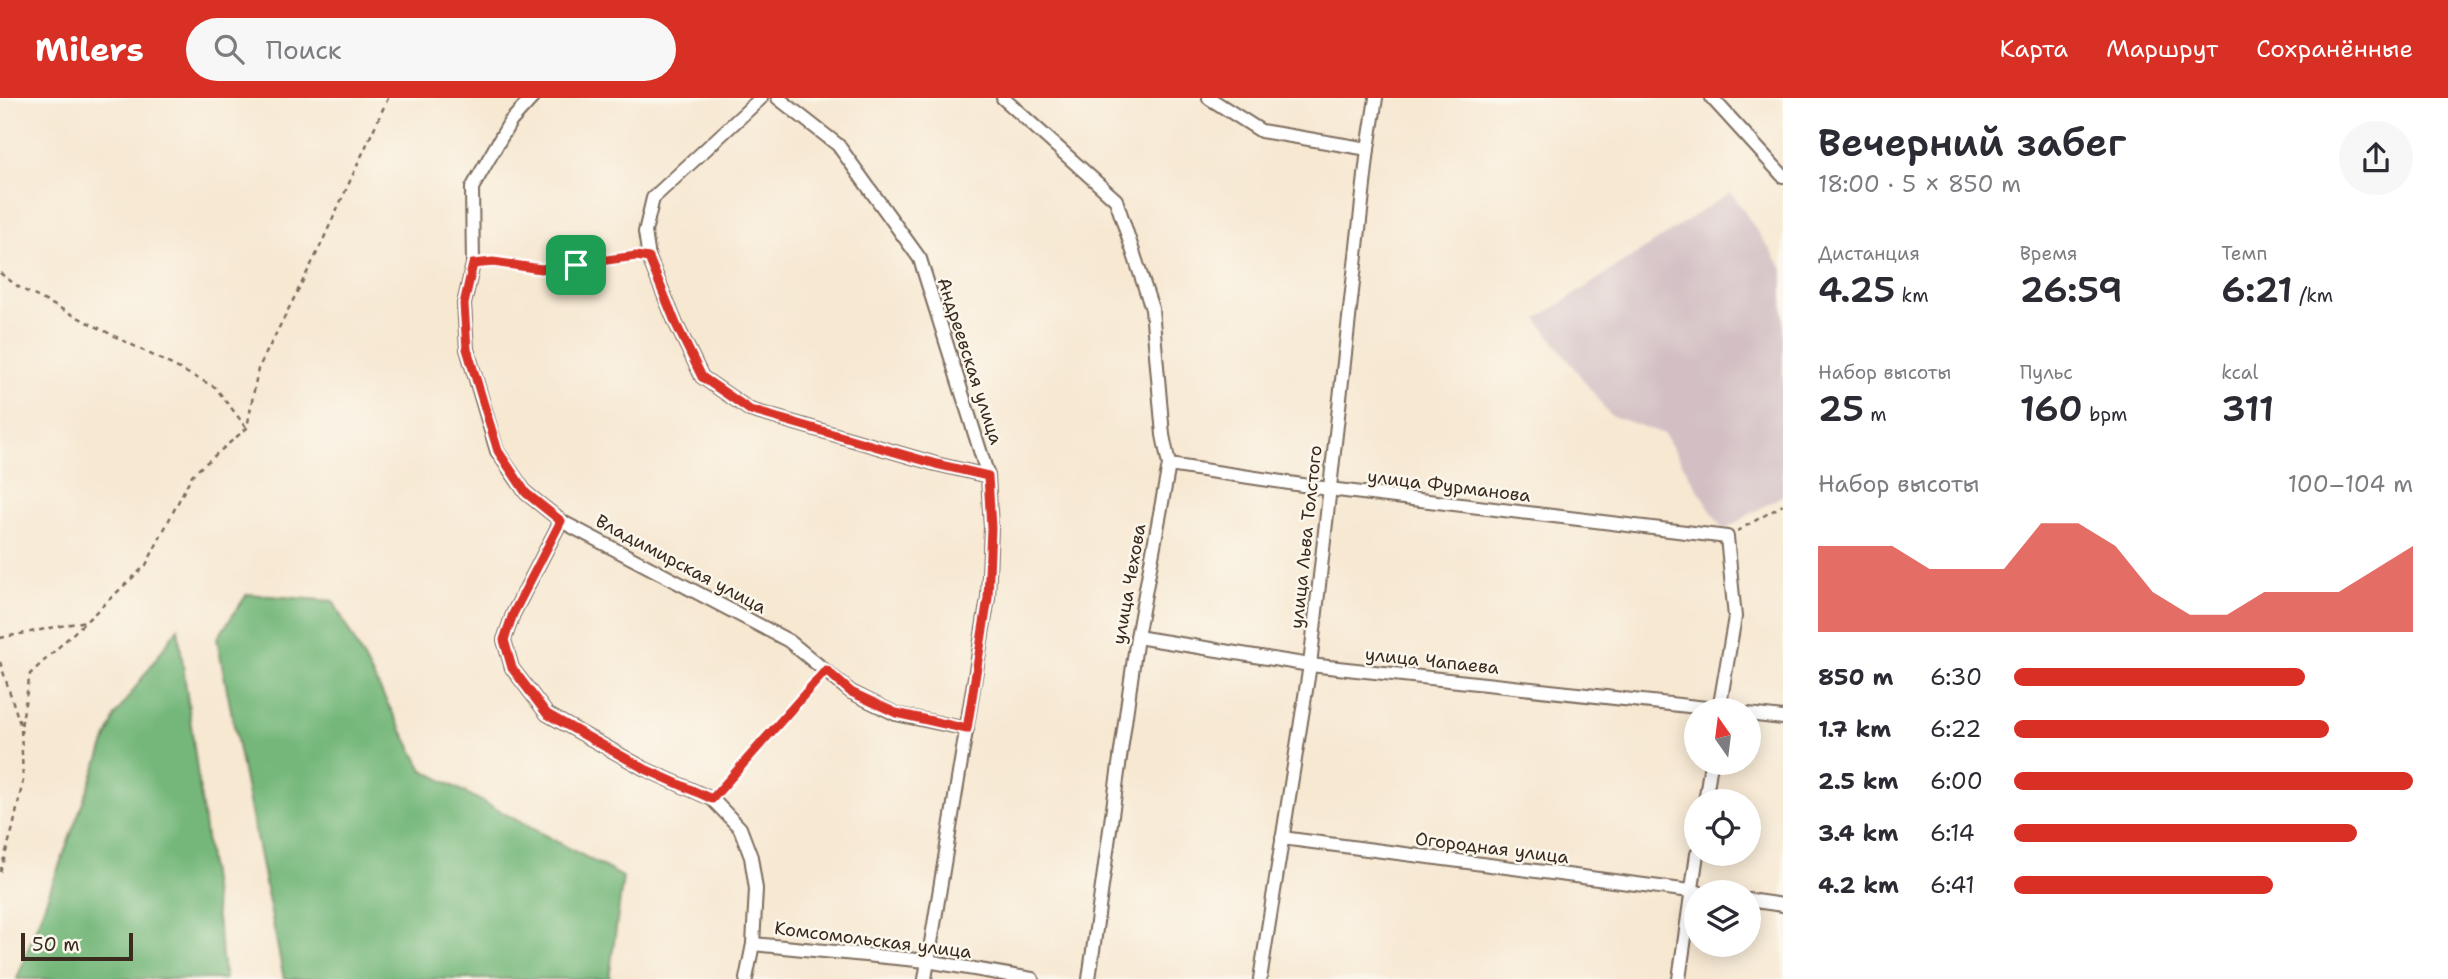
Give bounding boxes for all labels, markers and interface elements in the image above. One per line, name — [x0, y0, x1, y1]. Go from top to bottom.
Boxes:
search box — [186, 18, 676, 81]
text: Milers — [35, 27, 144, 72]
icon: search — [210, 30, 248, 68]
text: Поиск — [266, 32, 342, 67]
text: Карта — [2000, 33, 2068, 65]
text: Маршрут — [2106, 33, 2218, 65]
text: Сохранённые — [2256, 33, 2413, 65]
text: Вечерний забег — [1818, 117, 2126, 168]
button: share — [2339, 121, 2413, 195]
text: 18:00 · 5 × 850 m — [1818, 169, 2021, 199]
pin — [546, 235, 606, 295]
text: Дистанция — [1818, 241, 1920, 266]
text: Время — [2020, 241, 2078, 266]
text: Темп — [2221, 241, 2267, 266]
icon: arrive — [557, 246, 595, 284]
text: 4.25 — [1818, 266, 1895, 313]
text: 26:59 — [2020, 266, 2122, 313]
text: 6:21 — [2221, 266, 2293, 313]
street label: Андреевская улица — [932, 274, 1008, 448]
text: km — [1895, 283, 1929, 308]
text: /km — [2293, 283, 2333, 308]
text: Набор высоты — [1818, 360, 1951, 385]
text: Пульс — [2020, 360, 2073, 385]
text: kcal — [2221, 360, 2258, 385]
text: 25 — [1818, 385, 1864, 432]
text: 160 — [2020, 385, 2083, 432]
text: 311 — [2221, 385, 2274, 432]
text: m — [1864, 402, 1887, 427]
text: bpm — [2083, 402, 2127, 427]
street label: улица Льва Толстого — [1284, 444, 1328, 630]
street label: улица Фурманова — [1366, 464, 1532, 508]
text: Набор высоты — [1818, 469, 1979, 499]
text: 100–104 m — [2288, 469, 2413, 499]
street label: Владимирская улица — [591, 509, 771, 619]
street label: улица Чехова — [1107, 522, 1151, 646]
street label: улица Чапаева — [1364, 642, 1500, 680]
text: 850 m — [1818, 662, 1893, 692]
text: 6:30 — [1930, 662, 1982, 692]
north arrow — [1684, 698, 1760, 775]
map controls — [1684, 698, 1761, 957]
text: 1.7 km — [1818, 714, 1891, 744]
text: 6:22 — [1930, 714, 1981, 744]
text: 2.5 km — [1818, 766, 1899, 796]
text: 6:00 — [1930, 766, 1983, 796]
button: locate — [1684, 789, 1761, 866]
text: 3.4 km — [1818, 818, 1898, 848]
text: 6:14 — [1930, 818, 1975, 848]
street label: Огородная улица — [1414, 827, 1570, 869]
text: 4.2 km — [1818, 870, 1899, 900]
text: 6:41 — [1930, 870, 1975, 900]
button: layers — [1684, 880, 1761, 957]
street label: Комсомольская улица — [773, 916, 973, 964]
scale bar — [21, 930, 133, 962]
text: 50 m — [32, 932, 80, 957]

